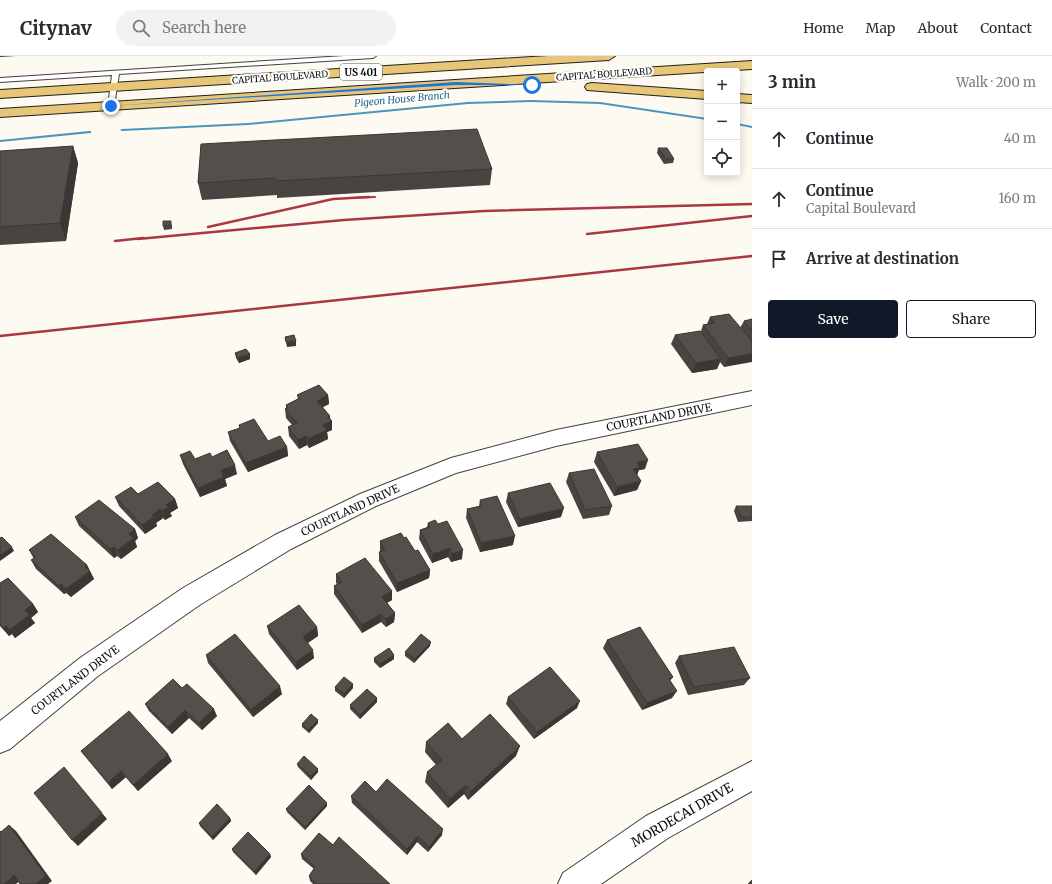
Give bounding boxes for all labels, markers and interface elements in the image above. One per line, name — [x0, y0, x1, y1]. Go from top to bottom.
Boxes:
search box — [116, 10, 396, 46]
text: Citynav — [20, 16, 92, 40]
icon: search — [130, 17, 152, 39]
text: Search here — [162, 18, 246, 37]
text: Home — [803, 19, 844, 37]
text: Map — [866, 19, 895, 37]
text: About — [917, 19, 958, 37]
text: Contact — [980, 19, 1032, 37]
road number: US 401 — [340, 64, 382, 80]
street label: CAPITAL BOULEVARD — [556, 65, 653, 83]
street label: CAPITAL BOULEVARD — [232, 68, 329, 86]
map controls — [704, 68, 740, 176]
button: + — [704, 68, 740, 104]
text: 3 min — [768, 71, 816, 93]
text: Walk · 200 m — [956, 74, 1036, 91]
route start — [523, 76, 541, 94]
water label: Pigeon House Branch — [354, 88, 450, 110]
route end — [102, 97, 120, 115]
button: − — [704, 104, 740, 140]
icon: ahead — [768, 128, 790, 150]
text: Continue — [806, 129, 874, 148]
text: 40 m — [1004, 130, 1036, 147]
button: locate — [704, 140, 740, 176]
text: Continue — [806, 181, 874, 200]
icon: ahead — [768, 188, 790, 210]
text: 160 m — [998, 190, 1036, 207]
text: Capital Boulevard — [806, 200, 916, 217]
icon: arrive — [768, 248, 790, 270]
text: Arrive at destination — [806, 249, 959, 268]
button: Save — [768, 300, 898, 338]
button: Share — [906, 300, 1036, 338]
street label: COURTLAND DRIVE — [605, 400, 713, 434]
street label: COURTLAND DRIVE — [299, 481, 401, 539]
street label: COURTLAND DRIVE — [28, 642, 122, 718]
street label: MORDECAI DRIVE — [628, 779, 737, 851]

